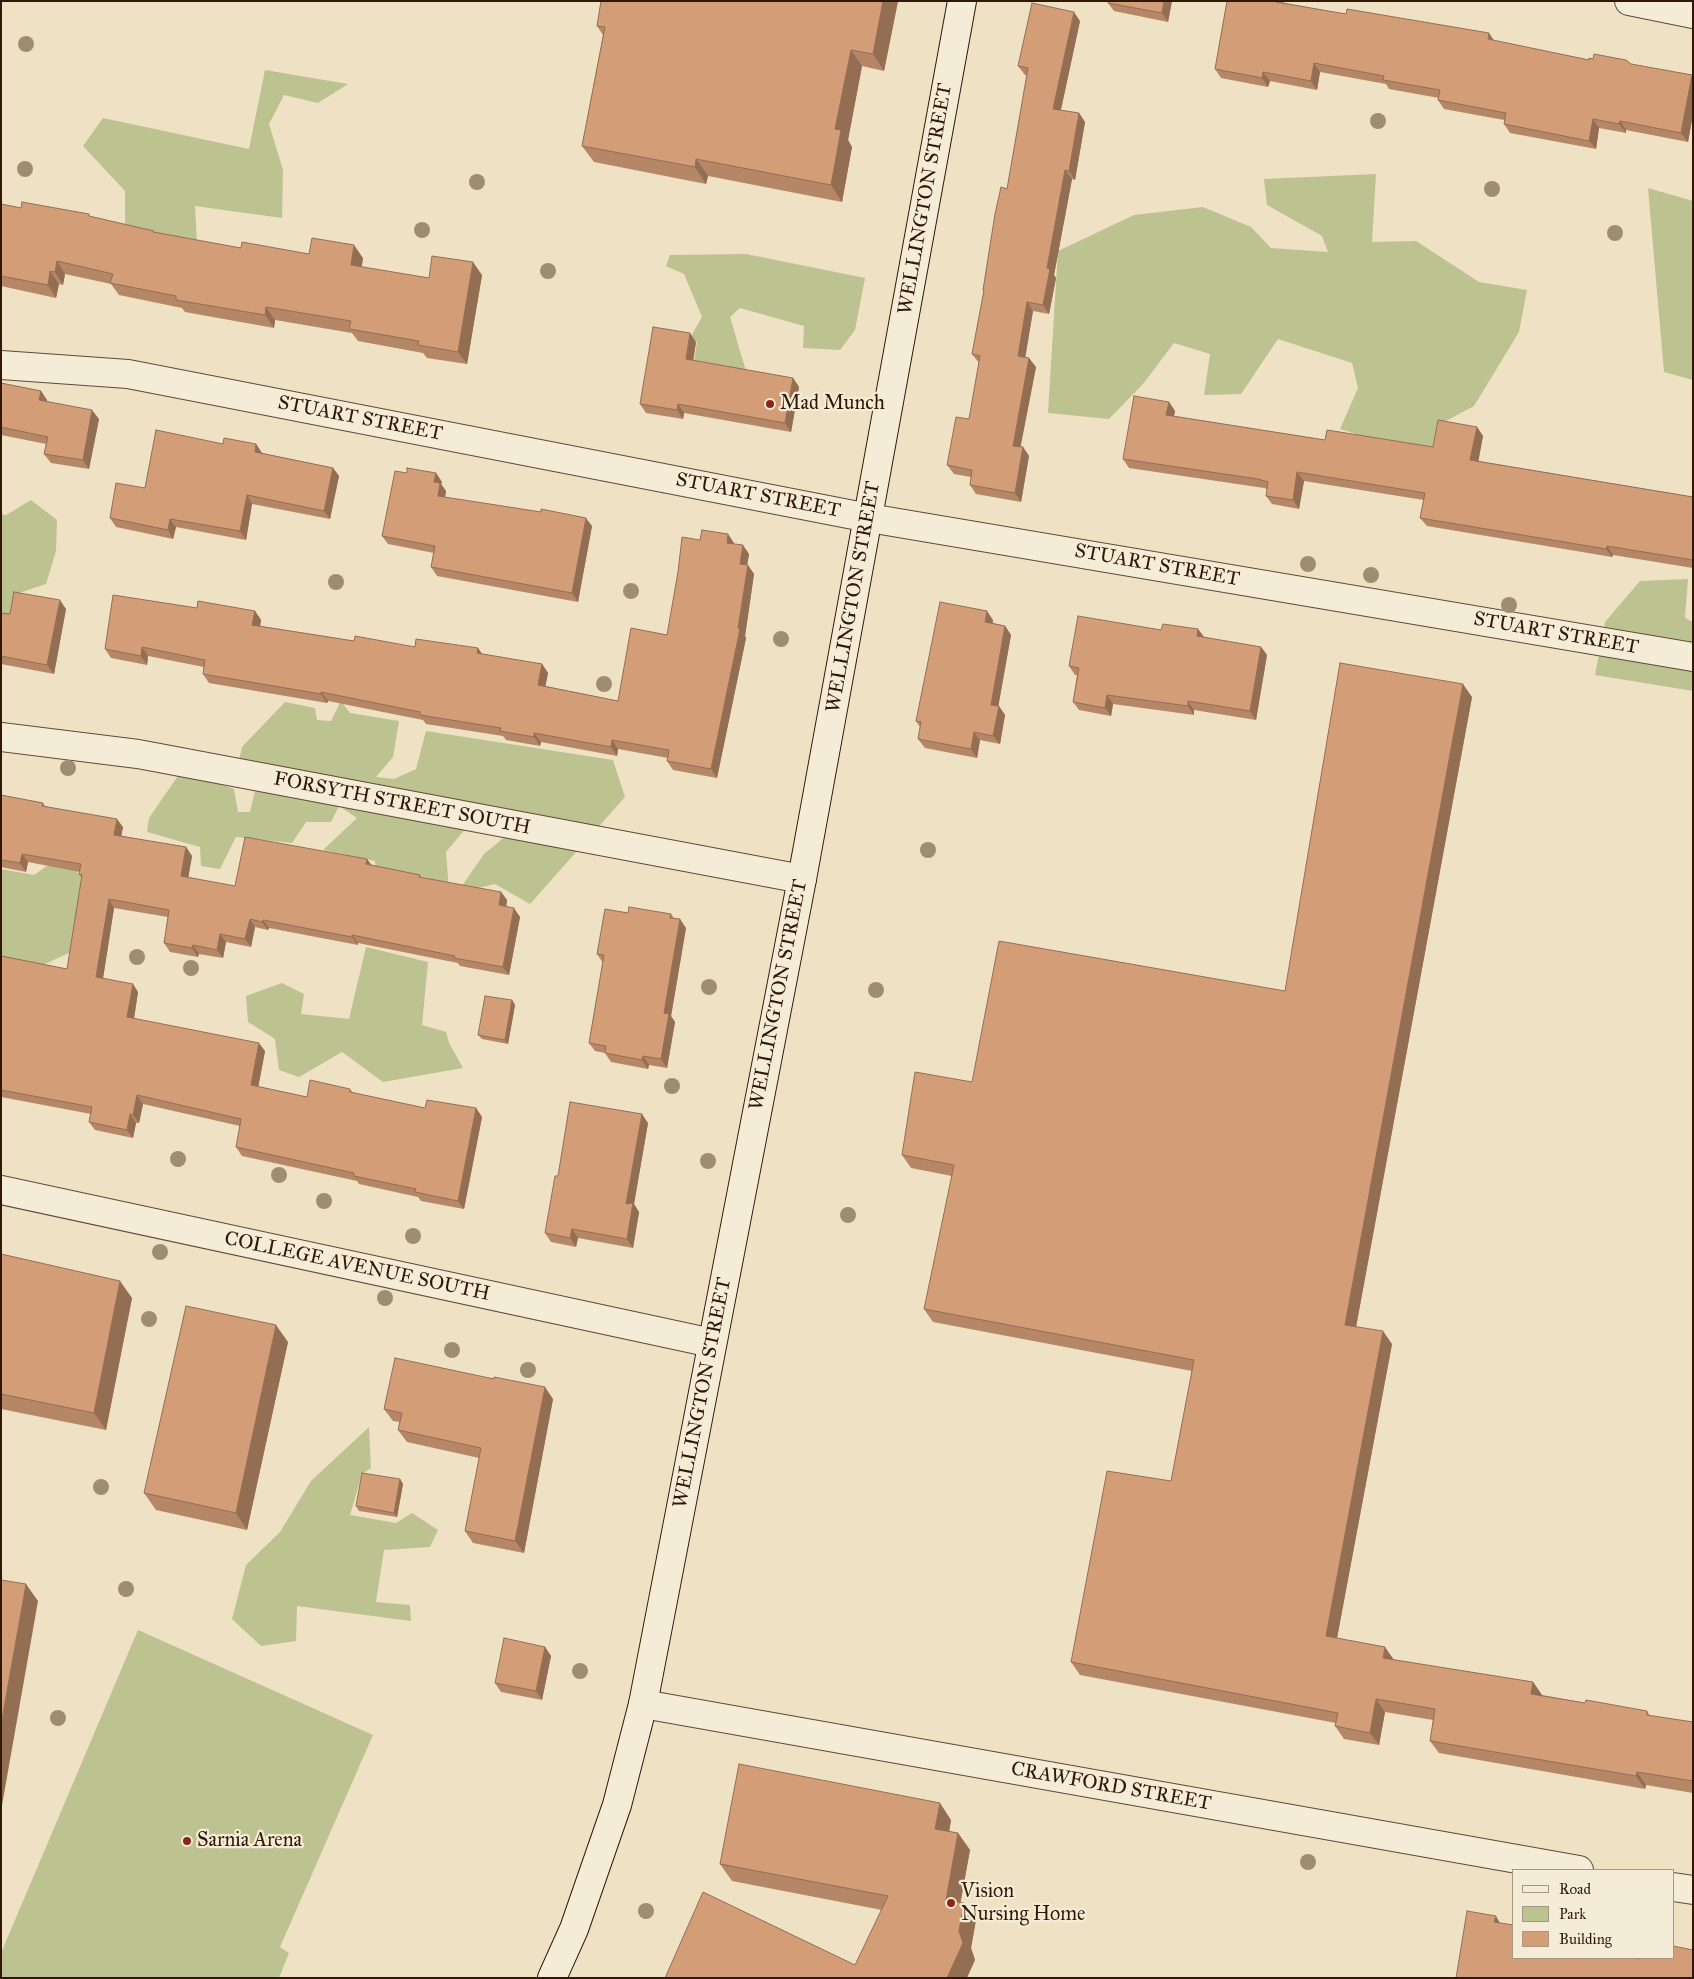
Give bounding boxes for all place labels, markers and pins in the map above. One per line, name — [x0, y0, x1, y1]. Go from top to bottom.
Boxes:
place label: Mad Munch — [780, 392, 885, 416]
marker: Mad Munch — [764, 398, 776, 410]
place label: Sarnia Arena — [197, 1829, 302, 1853]
marker: Sarnia Arena — [181, 1835, 193, 1847]
place label: Vision Nursing Home — [961, 1880, 1085, 1927]
marker: Vision Nursing Home — [945, 1897, 957, 1909]

